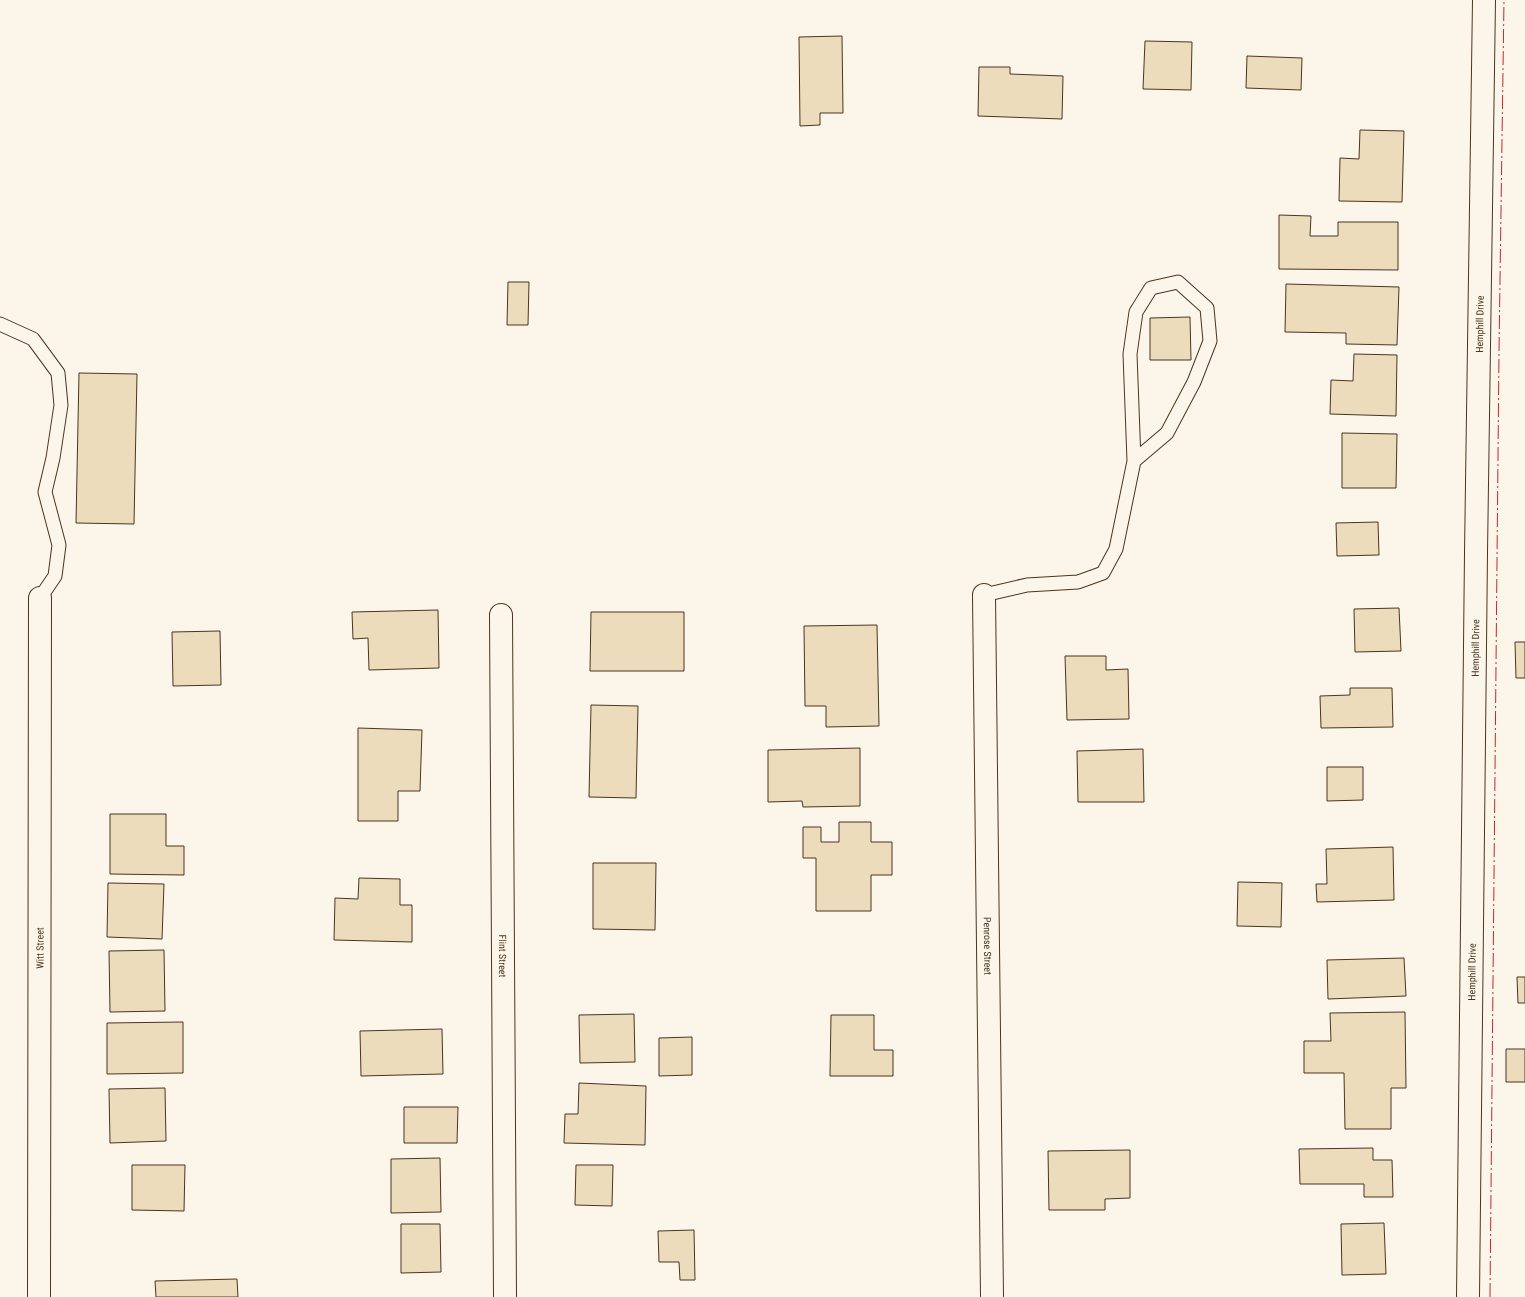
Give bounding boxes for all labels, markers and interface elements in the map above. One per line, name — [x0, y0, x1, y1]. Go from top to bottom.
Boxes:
street label: Hemphill Drive — [1473, 295, 1485, 353]
street label: Hemphill Drive — [1469, 619, 1481, 677]
street label: Penrose Street — [982, 917, 994, 975]
street label: Witt Street — [34, 927, 45, 969]
street label: Flint Street — [497, 934, 509, 978]
street label: Hemphill Drive — [1466, 943, 1477, 1001]

